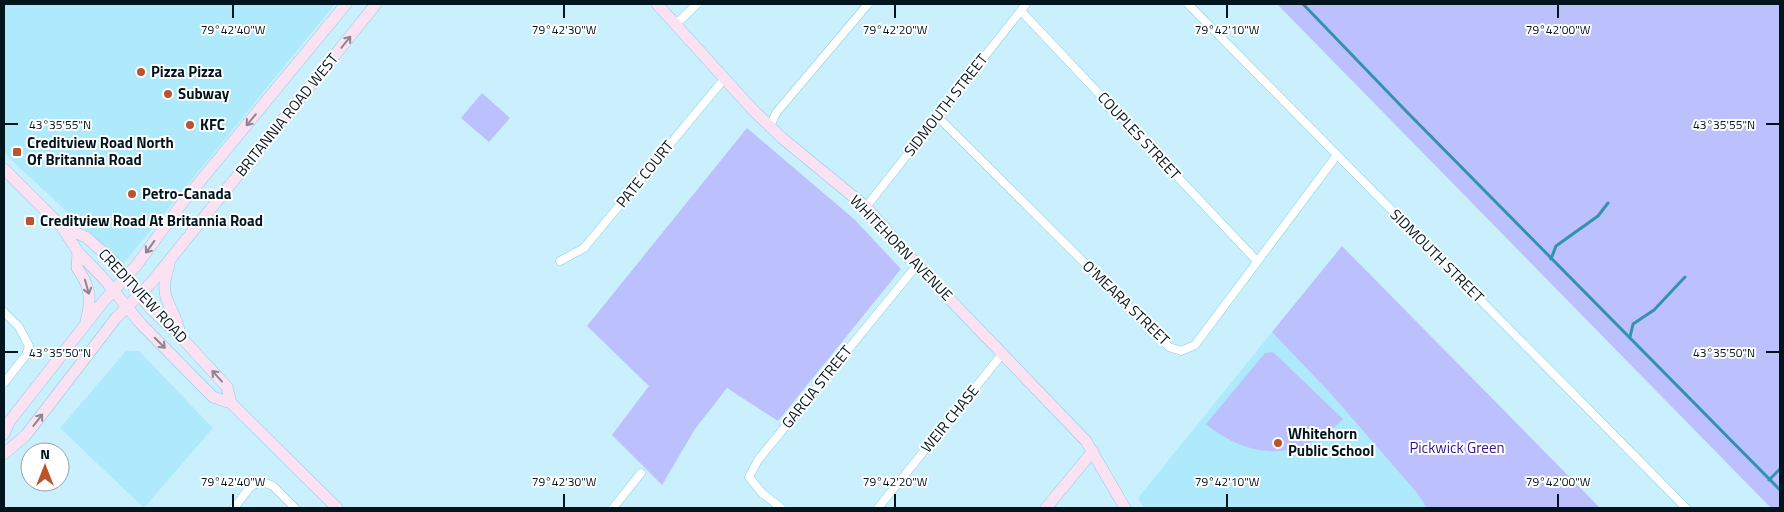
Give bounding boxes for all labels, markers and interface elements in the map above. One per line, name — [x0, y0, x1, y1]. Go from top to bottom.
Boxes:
text: 79°42'40"W — [201, 20, 266, 39]
text: 79°42'30"W — [532, 20, 597, 39]
text: 79°42'20"W — [863, 20, 928, 39]
text: 79°42'10"W — [1195, 20, 1260, 39]
text: 79°42'00"W — [1526, 20, 1591, 39]
one-way arrow — [340, 35, 351, 48]
street label: BRITANNIA ROAD WEST — [230, 48, 344, 181]
street label: SIDMOUTH STREET — [898, 48, 993, 161]
place label: Pizza Pizza — [151, 60, 223, 83]
marker: Pizza Pizza — [135, 66, 147, 78]
place label: Subway — [178, 82, 230, 105]
street label: COUPLES STREET — [1092, 86, 1186, 185]
marker: Subway — [162, 88, 174, 100]
place label: KFC — [200, 113, 225, 136]
one-way arrow — [245, 113, 256, 126]
text: 43°35'55"N — [29, 115, 91, 134]
text: 43°35'55"N — [1693, 115, 1755, 134]
marker: KFC — [184, 119, 196, 131]
place label: Creditview Road North Of Britannia Road — [27, 131, 174, 171]
street label: PATE COURT — [610, 135, 679, 212]
marker: Creditview Road North Of Britannia Road — [11, 146, 23, 158]
place label: Petro-Canada — [142, 182, 232, 205]
marker: Petro-Canada — [126, 188, 138, 200]
street label: WHITEHORN AVENUE — [845, 189, 958, 306]
street label: SIDMOUTH STREET — [1385, 203, 1490, 308]
place label: Creditview Road At Britannia Road — [40, 209, 263, 232]
marker: Creditview Road At Britannia Road — [24, 215, 36, 227]
one-way arrow — [145, 240, 155, 254]
street label: CREDITVIEW ROAD — [93, 243, 193, 348]
street label: O'MEARA STREET — [1077, 255, 1175, 351]
one-way arrow — [83, 279, 93, 295]
one-way arrow — [154, 337, 166, 349]
street label: GARCIA STREET — [776, 340, 857, 433]
text: 43°35'50"N — [29, 343, 91, 362]
text: 43°35'50"N — [1693, 343, 1755, 362]
one-way arrow — [211, 369, 222, 382]
street label: WEIR CHASE — [915, 380, 984, 458]
one-way arrow — [32, 414, 43, 427]
place label: Whitehorn Public School — [1288, 422, 1374, 462]
park label: Pickwick Green — [1409, 436, 1505, 459]
marker: Whitehorn Public School — [1272, 437, 1284, 449]
north arrow — [20, 442, 70, 492]
text: N — [40, 443, 50, 464]
text: 79°42'40"W — [201, 472, 266, 491]
text: 79°42'30"W — [532, 472, 597, 491]
text: 79°42'20"W — [863, 472, 928, 491]
text: 79°42'10"W — [1195, 472, 1260, 491]
text: 79°42'00"W — [1526, 472, 1591, 491]

